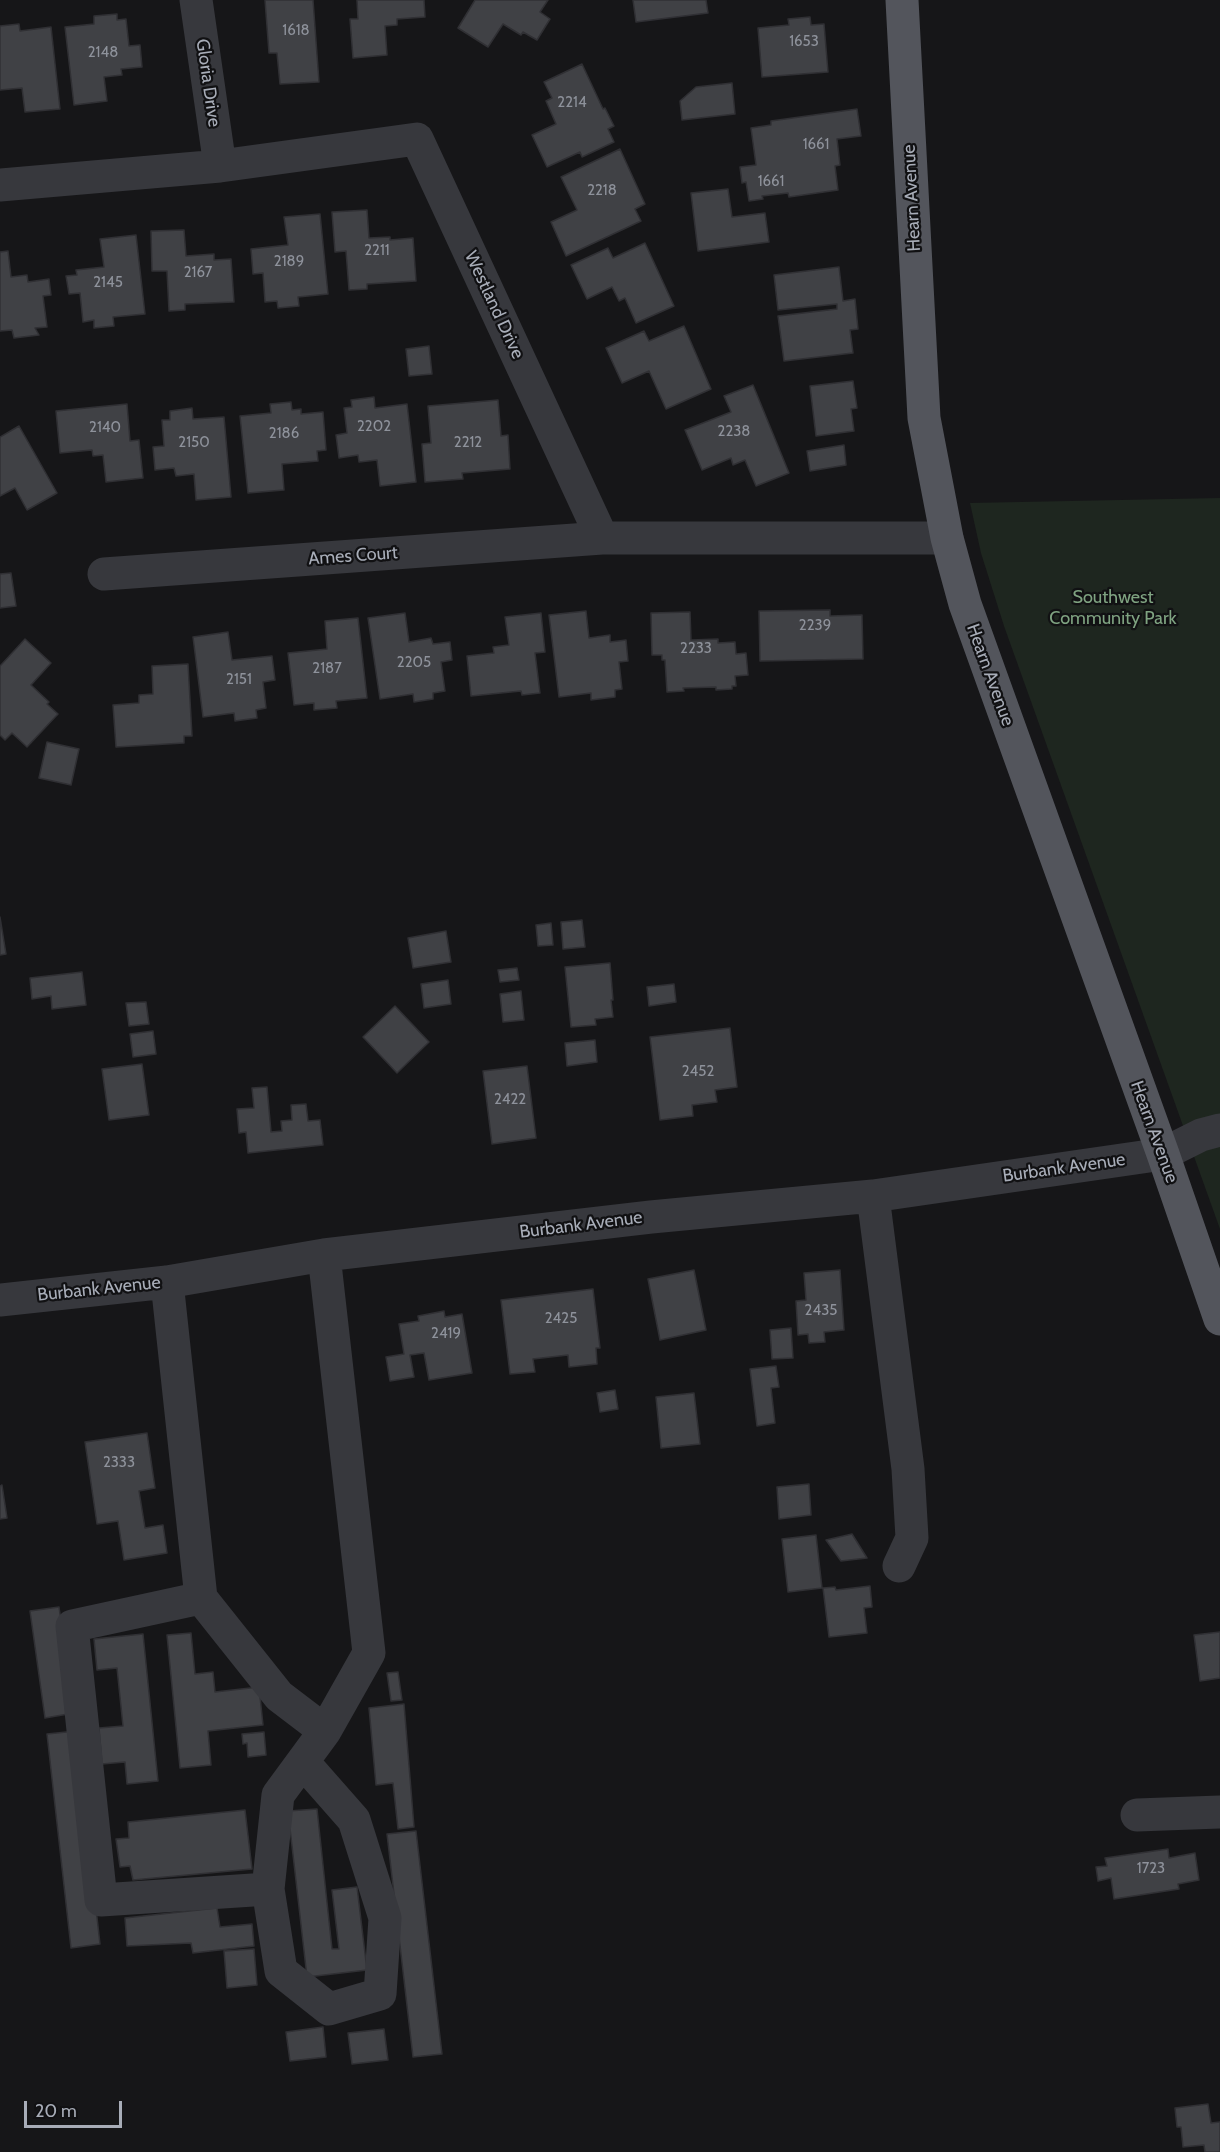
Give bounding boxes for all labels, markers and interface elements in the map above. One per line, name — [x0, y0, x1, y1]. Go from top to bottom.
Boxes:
house number: 1618 — [282, 22, 310, 40]
house number: 1653 — [789, 33, 819, 51]
street label: Gloria Drive — [191, 38, 225, 128]
house number: 2148 — [88, 44, 118, 62]
house number: 2214 — [557, 94, 587, 112]
house number: 1661 — [803, 136, 829, 154]
street label: Hearn Avenue — [898, 144, 926, 252]
house number: 1661 — [758, 173, 784, 191]
house number: 2218 — [587, 182, 617, 200]
house number: 2211 — [364, 242, 390, 260]
street label: Westland Drive — [460, 248, 528, 362]
house number: 2189 — [274, 253, 304, 271]
house number: 2167 — [184, 264, 212, 282]
house number: 2145 — [93, 274, 123, 292]
house number: 2202 — [357, 418, 391, 436]
house number: 2140 — [89, 419, 121, 437]
house number: 2238 — [718, 423, 750, 441]
house number: 2186 — [269, 425, 299, 443]
house number: 2150 — [178, 434, 210, 452]
house number: 2212 — [454, 434, 482, 452]
street label: Ames Court — [308, 542, 398, 570]
park label: Southwest Community Park — [1049, 587, 1177, 630]
house number: 2239 — [799, 617, 831, 635]
street label: Hearn Avenue — [962, 621, 1018, 729]
house number: 2233 — [680, 640, 712, 658]
house number: 2205 — [397, 654, 431, 672]
house number: 2187 — [312, 660, 342, 678]
house number: 2151 — [226, 671, 252, 689]
house number: 2452 — [682, 1063, 714, 1081]
street label: Hearn Avenue — [1126, 1078, 1182, 1186]
house number: 2422 — [494, 1091, 526, 1109]
street label: Burbank Avenue — [1001, 1149, 1127, 1187]
street label: Burbank Avenue — [518, 1207, 644, 1243]
street label: Burbank Avenue — [36, 1272, 162, 1306]
house number: 2435 — [805, 1302, 837, 1320]
house number: 2425 — [545, 1310, 577, 1328]
house number: 2419 — [431, 1325, 461, 1343]
house number: 2333 — [103, 1454, 135, 1472]
house number: 1723 — [1137, 1860, 1165, 1878]
scale bar — [27, 2089, 124, 2127]
text: 20 m — [35, 2100, 77, 2122]

